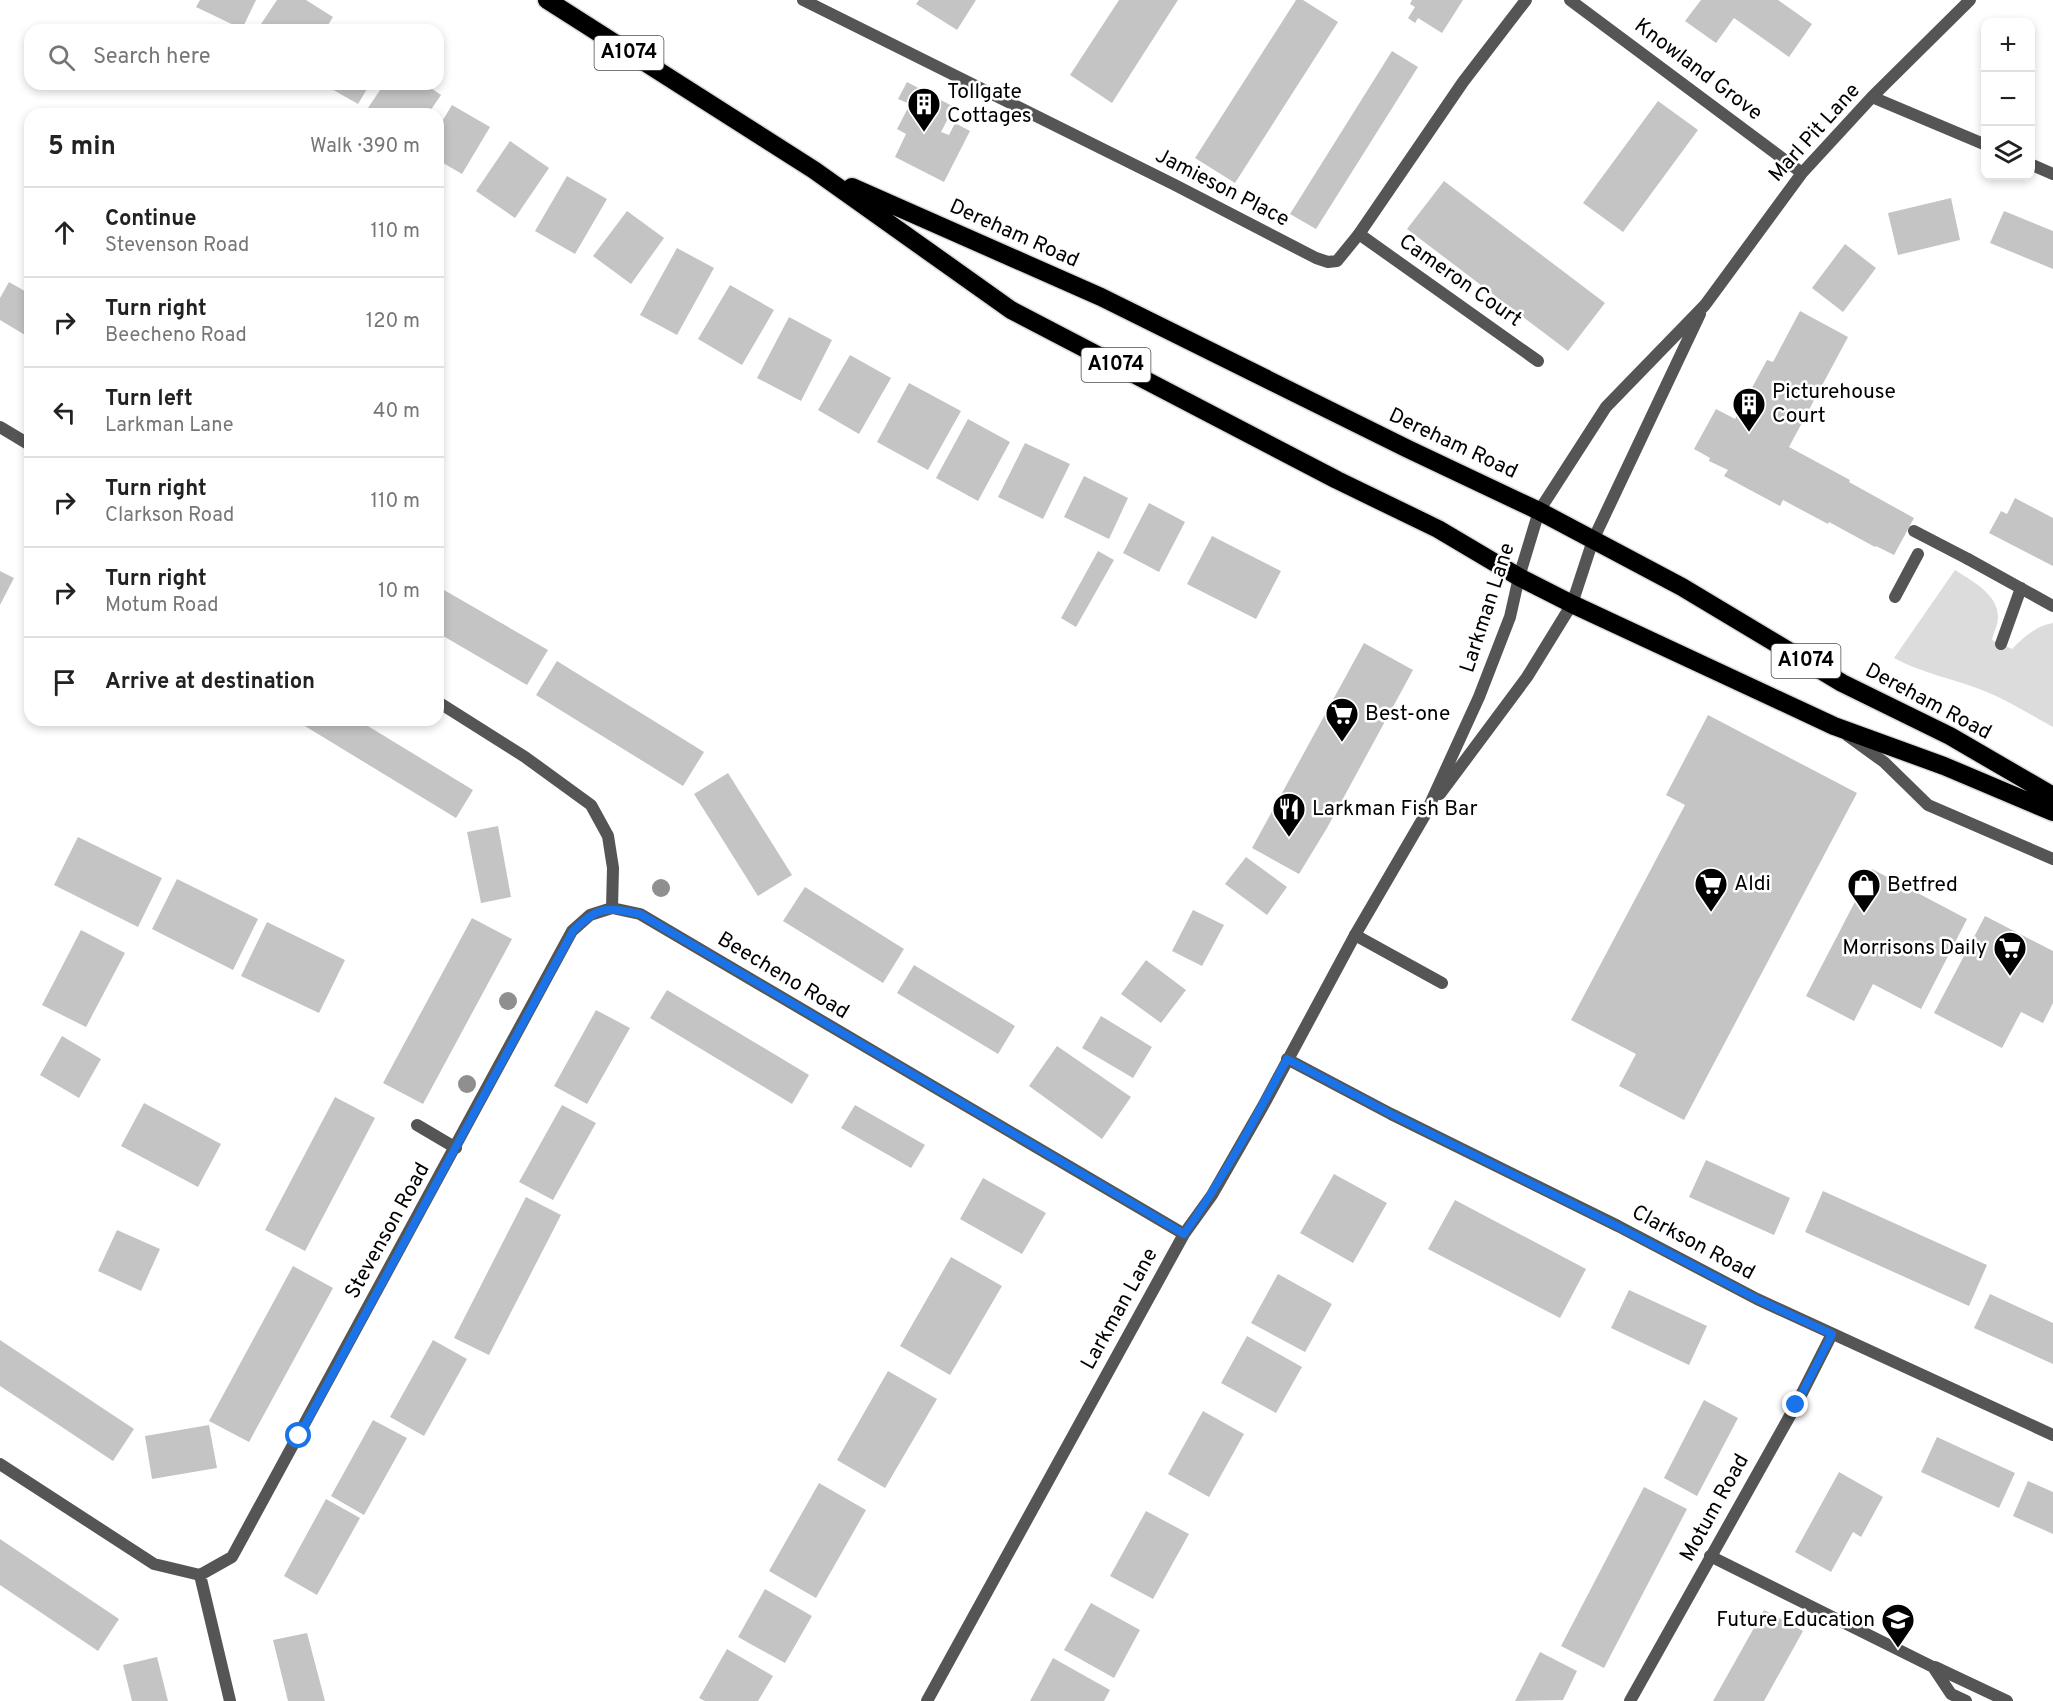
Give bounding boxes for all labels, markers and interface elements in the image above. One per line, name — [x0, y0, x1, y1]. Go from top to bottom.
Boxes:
street label: Knowland Grove — [1628, 13, 1768, 127]
map controls — [1981, 18, 2035, 180]
button: + — [1981, 18, 2035, 72]
search box — [24, 24, 444, 90]
road number: A1074 — [594, 36, 664, 70]
icon: search — [45, 41, 78, 74]
text: Search here — [93, 44, 211, 71]
button: − — [1981, 72, 2035, 126]
street label: Marl Pit Lane — [1763, 78, 1867, 188]
place label: Tollgate Cottages — [947, 79, 1032, 130]
building icon: Tollgate Cottages — [906, 86, 942, 133]
button: layers — [1981, 126, 2035, 180]
text: 5 min — [48, 131, 116, 164]
text: Walk · 390 m — [310, 134, 420, 160]
street label: Jamieson Place — [1150, 143, 1294, 233]
street label: Dereham Road — [945, 193, 1083, 275]
text: Continue — [105, 206, 196, 233]
icon: ahead — [48, 216, 81, 249]
text: 110 m — [371, 219, 420, 245]
street label: Cameron Court — [1393, 229, 1527, 333]
text: Stevenson Road — [105, 233, 249, 259]
text: Turn right — [105, 296, 207, 323]
icon: right — [48, 306, 81, 339]
text: 120 m — [366, 309, 420, 335]
text: Beecheno Road — [105, 323, 247, 349]
road number: A1074 — [1082, 348, 1150, 382]
place label: Picturehouse Court — [1772, 379, 1896, 430]
text: Turn left — [105, 386, 193, 413]
building icon: Picturehouse Court — [1731, 386, 1767, 433]
icon: left — [48, 396, 81, 429]
text: 40 m — [373, 399, 420, 425]
street label: Dereham Road — [1384, 402, 1522, 486]
text: Larkman Lane — [105, 413, 233, 439]
text: Turn right — [105, 476, 207, 503]
icon: right — [48, 486, 81, 519]
text: 110 m — [371, 489, 420, 515]
text: Clarkson Road — [105, 503, 234, 529]
street label: Larkman Lane — [1454, 540, 1522, 676]
text: Turn right — [105, 566, 207, 593]
icon: right — [48, 576, 81, 609]
text: 10 m — [378, 579, 420, 605]
text: Motum Road — [105, 593, 218, 619]
road number: A1074 — [1772, 644, 1840, 678]
street label: Dereham Road — [1860, 657, 1996, 747]
icon: arrive — [48, 666, 81, 699]
text: Arrive at destination — [105, 669, 315, 696]
supermarket icon: Best-one — [1324, 696, 1360, 743]
place label: Best-one — [1365, 701, 1450, 728]
restaurant icon: Larkman Fish Bar — [1271, 791, 1307, 838]
place label: Larkman Fish Bar — [1312, 796, 1478, 823]
supermarket icon: Aldi — [1693, 866, 1729, 913]
shop icon: Betfred — [1846, 867, 1882, 914]
place label: Aldi — [1734, 871, 1771, 898]
place label: Betfred — [1887, 872, 1958, 899]
street label: Beecheno Road — [712, 926, 854, 1026]
supermarket icon: Morrisons Daily — [1992, 930, 2028, 977]
place label: Morrisons Daily — [1842, 935, 1987, 962]
street label: Stevenson Road — [339, 1158, 437, 1304]
street label: Clarkson Road — [1627, 1199, 1759, 1287]
street label: Larkman Lane — [1075, 1243, 1165, 1375]
route end — [1782, 1391, 1808, 1417]
route start — [285, 1422, 311, 1448]
street label: Motum Road — [1674, 1449, 1756, 1567]
school or university icon: Future Education — [1880, 1602, 1916, 1649]
place label: Future Education — [1716, 1607, 1875, 1634]

